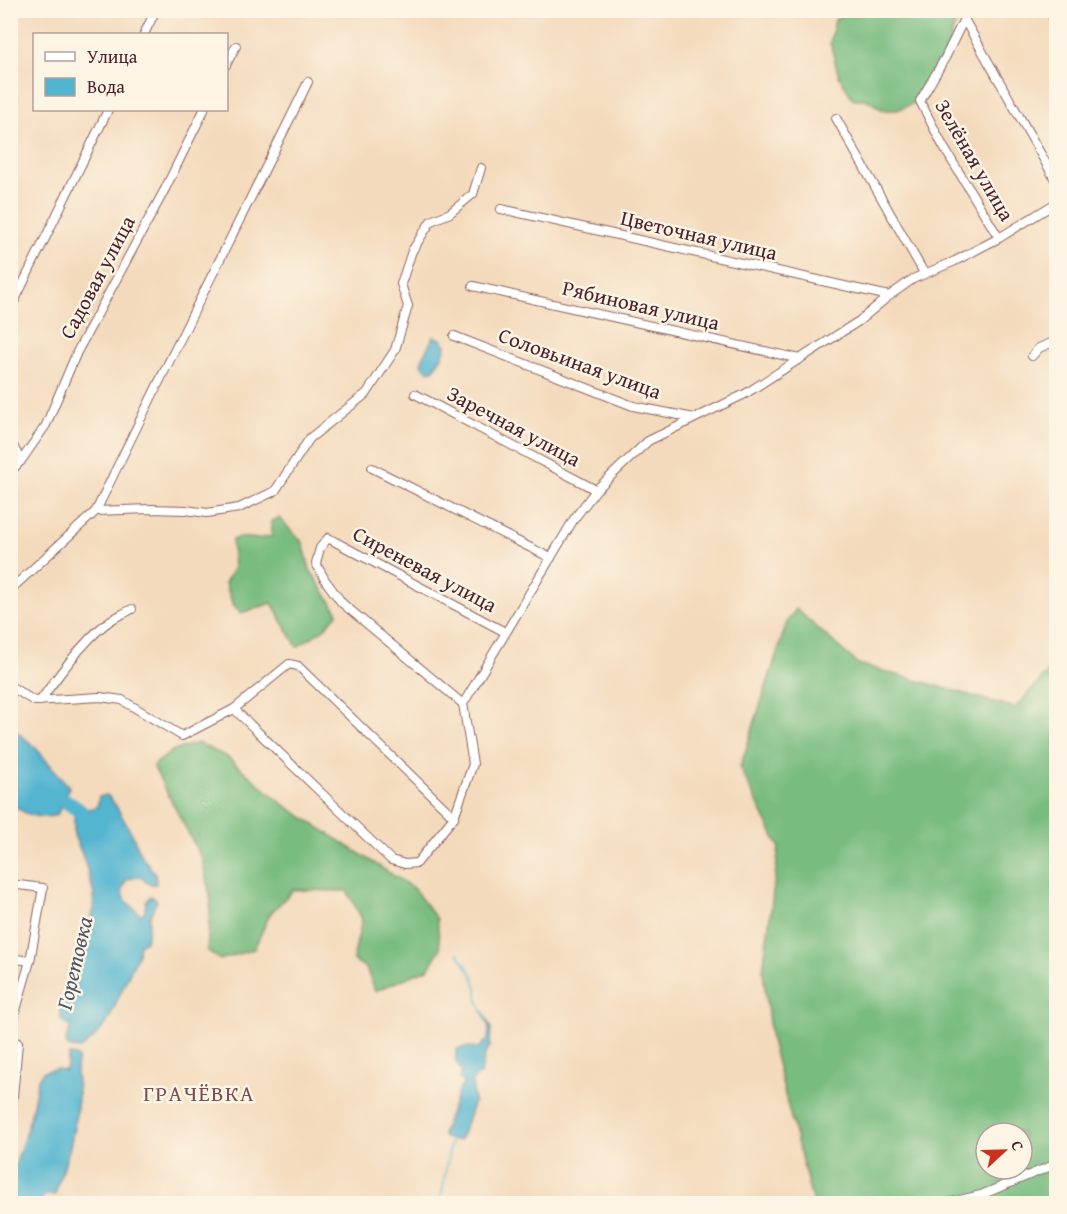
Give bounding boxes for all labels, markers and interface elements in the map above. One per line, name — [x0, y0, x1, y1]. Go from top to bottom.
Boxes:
legend — [33, 33, 228, 111]
text: Улица — [87, 43, 138, 70]
text: Вода — [87, 73, 125, 100]
street label: Зелёная улица — [928, 93, 1022, 227]
street label: Цветочная улица — [618, 202, 780, 268]
street label: Садовая улица — [51, 210, 143, 344]
street label: Рябиновая улица — [559, 272, 723, 338]
street label: Соловьиная улица — [494, 319, 666, 407]
street label: Заречная улица — [442, 378, 586, 474]
street label: Сиреневая улица — [347, 518, 503, 620]
water label: Горетовка — [47, 913, 100, 1014]
district label: ГРАЧЁВКА — [143, 1077, 255, 1109]
north arrow — [974, 1121, 1034, 1181]
text: С — [1005, 1137, 1031, 1154]

